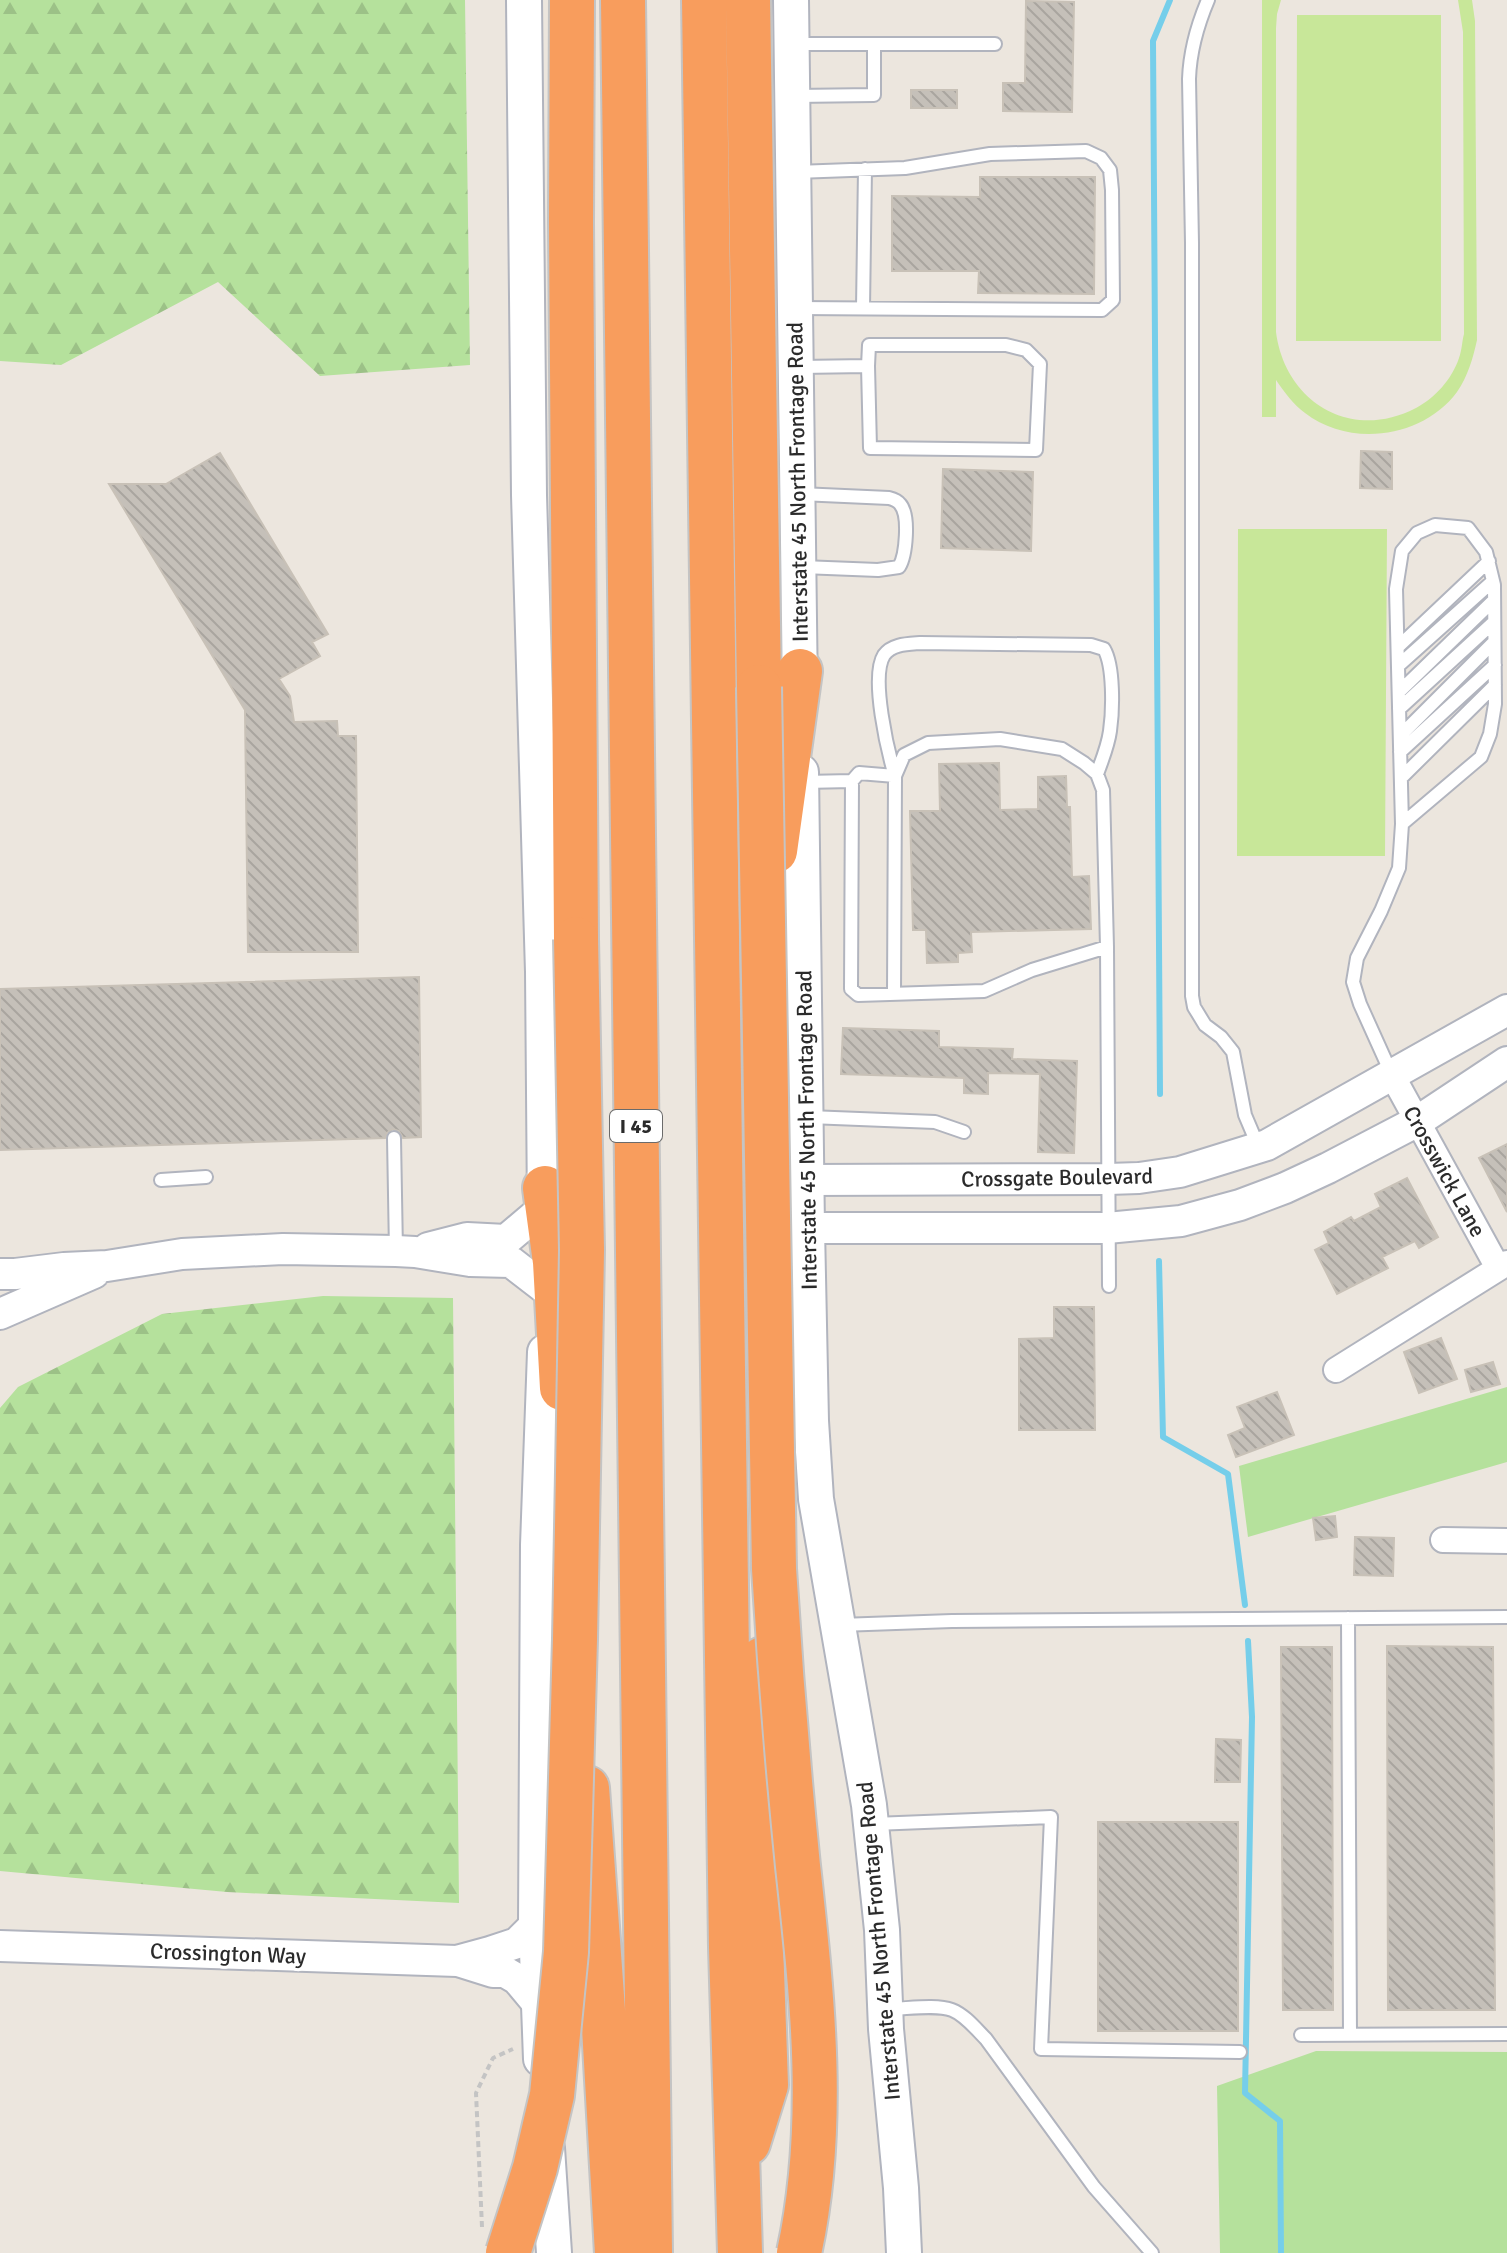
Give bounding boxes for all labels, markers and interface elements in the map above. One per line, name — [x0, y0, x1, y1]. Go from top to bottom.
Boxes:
street label: Interstate 45 North Frontage Road — [781, 322, 814, 642]
street label: Interstate 45 North Frontage Road — [790, 970, 823, 1290]
street label: Crosswick Lane — [1397, 1101, 1492, 1241]
road number: I 45 — [610, 1110, 662, 1142]
street label: Crossgate Boulevard — [961, 1162, 1153, 1193]
street label: Interstate 45 North Frontage Road — [851, 1780, 906, 2102]
street label: Crossington Way — [149, 1937, 307, 1970]

